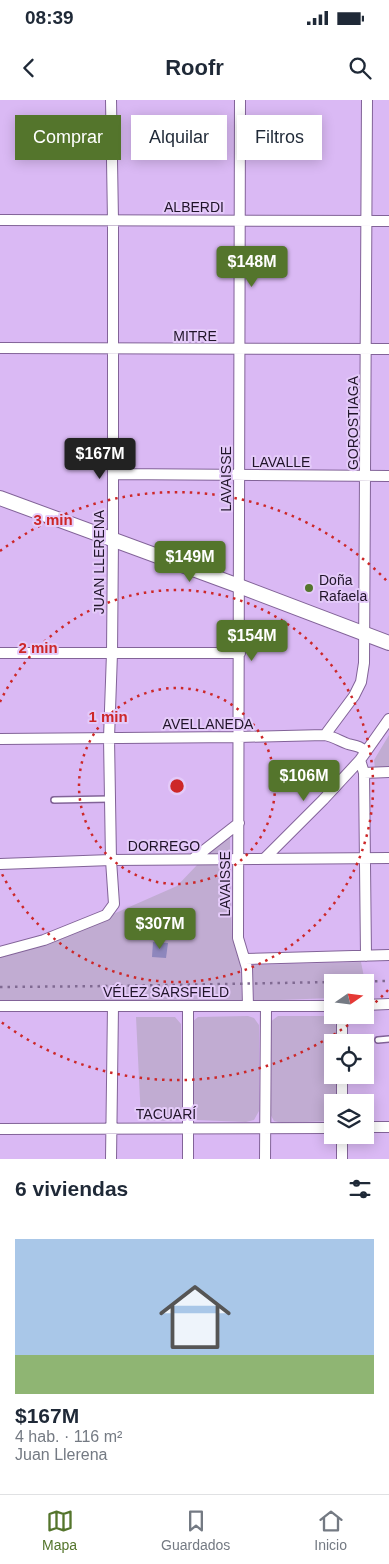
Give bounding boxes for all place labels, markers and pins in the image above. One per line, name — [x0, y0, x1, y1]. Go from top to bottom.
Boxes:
pin: $148M — [217, 246, 287, 288]
pin: $167M — [65, 438, 135, 480]
pin: $149M — [155, 540, 225, 583]
place label: Doña Rafaela — [319, 572, 367, 604]
marker: Doña Rafaela — [303, 582, 315, 594]
pin: $154M — [217, 620, 287, 662]
pin: $106M — [269, 760, 339, 802]
centre of rings — [168, 777, 186, 795]
pin: $307M — [125, 908, 195, 950]

